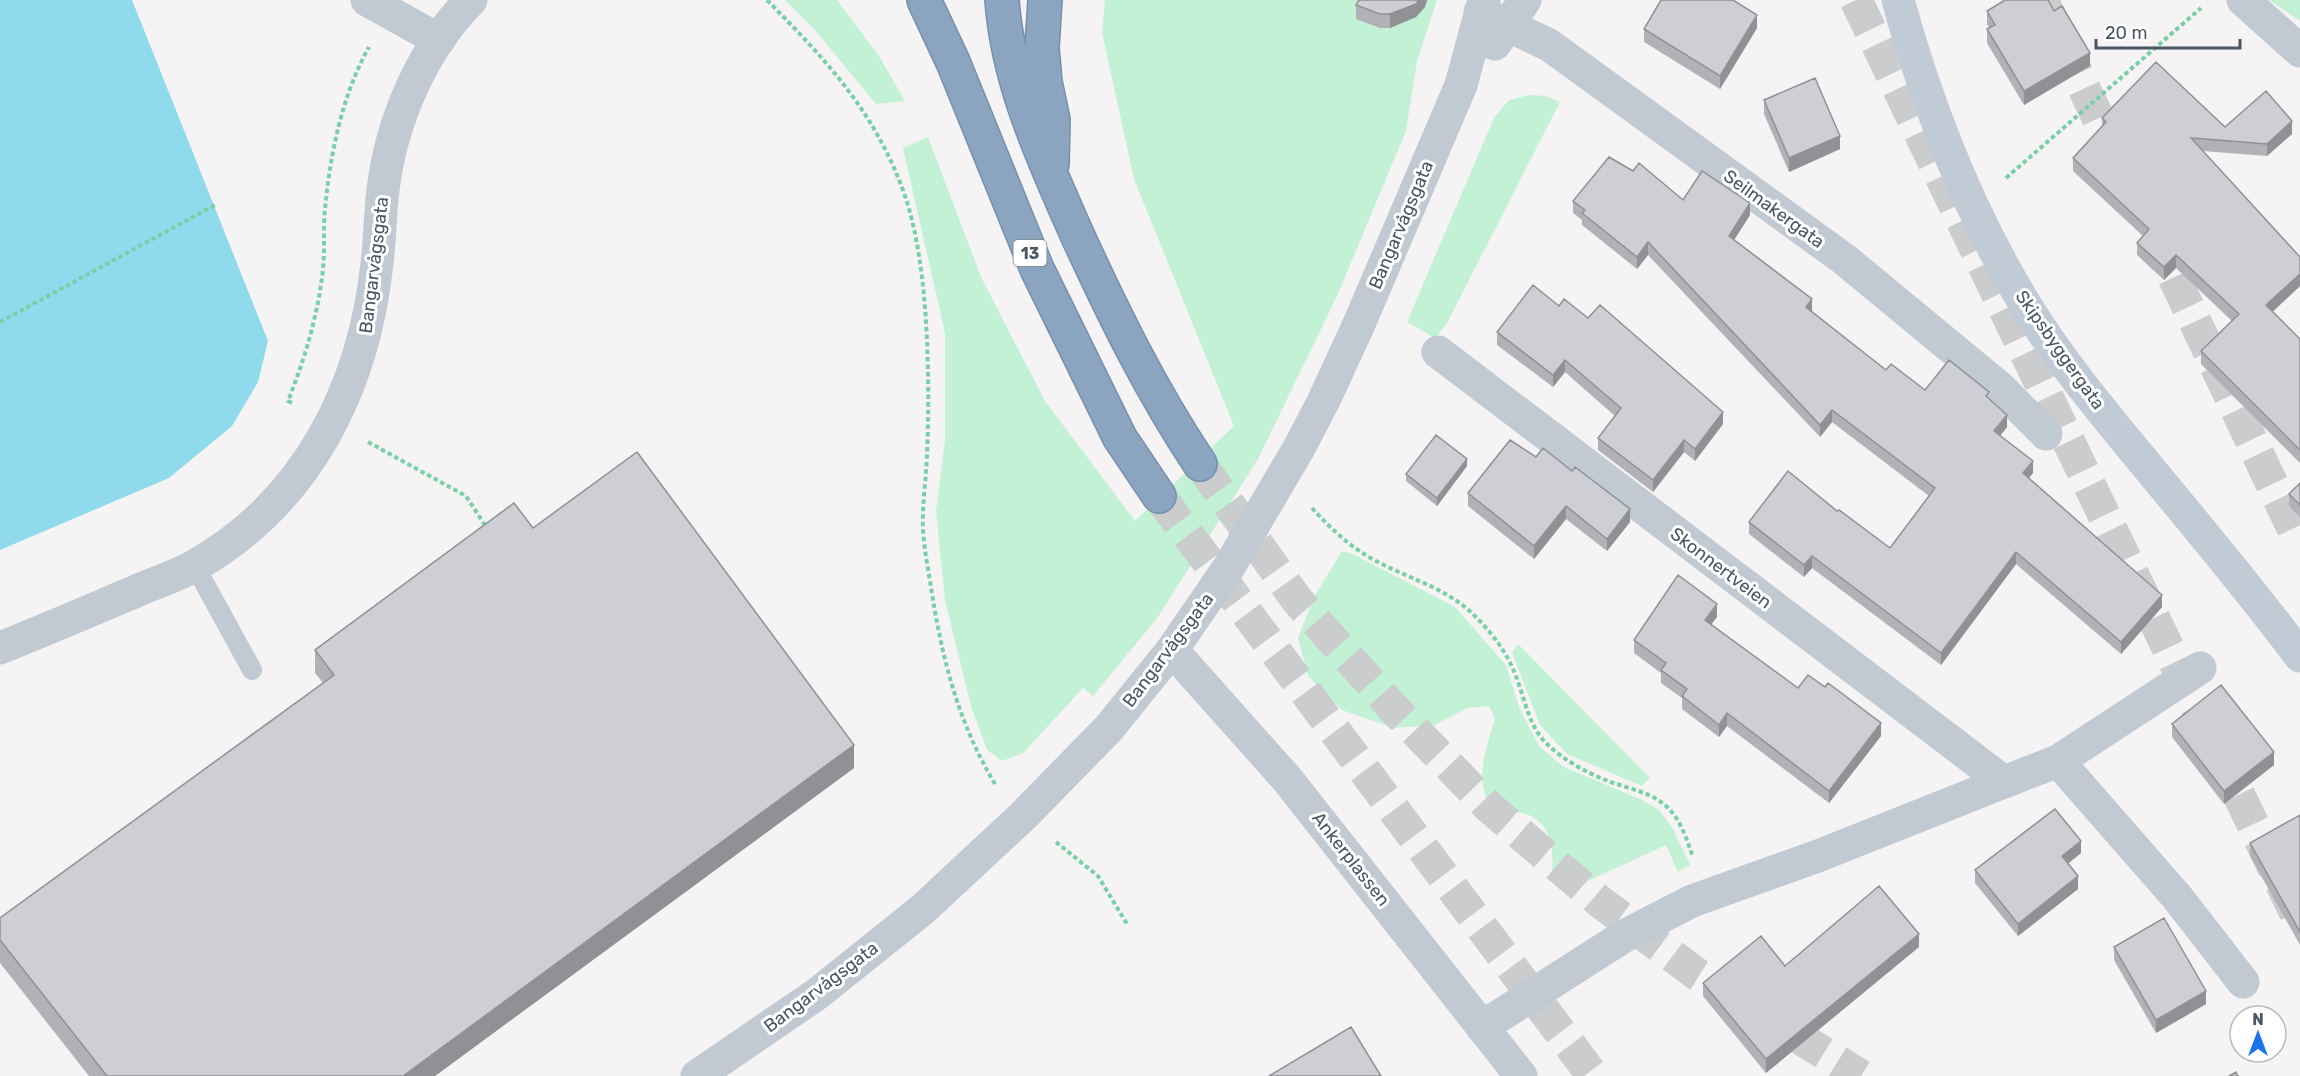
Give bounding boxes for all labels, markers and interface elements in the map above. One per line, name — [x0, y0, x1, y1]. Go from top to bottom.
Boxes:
scale bar — [2096, 12, 2240, 50]
text: 20 m — [2105, 22, 2147, 44]
street label: Bangarvågsgata — [1364, 157, 1438, 293]
street label: Seilmakergata — [1719, 165, 1829, 253]
street label: Bangarvågsgata — [355, 195, 393, 335]
road number: 13 — [1014, 240, 1046, 266]
street label: Skipsbyggergata — [2011, 286, 2109, 414]
street label: Skonnertveien — [1666, 523, 1776, 613]
street label: Bangarvågsgata — [1118, 588, 1218, 712]
street label: Ankerplassen — [1308, 808, 1394, 910]
street label: Bangarvågsgata — [759, 937, 883, 1037]
north arrow — [2228, 1004, 2288, 1064]
text: N — [2252, 1010, 2264, 1029]

